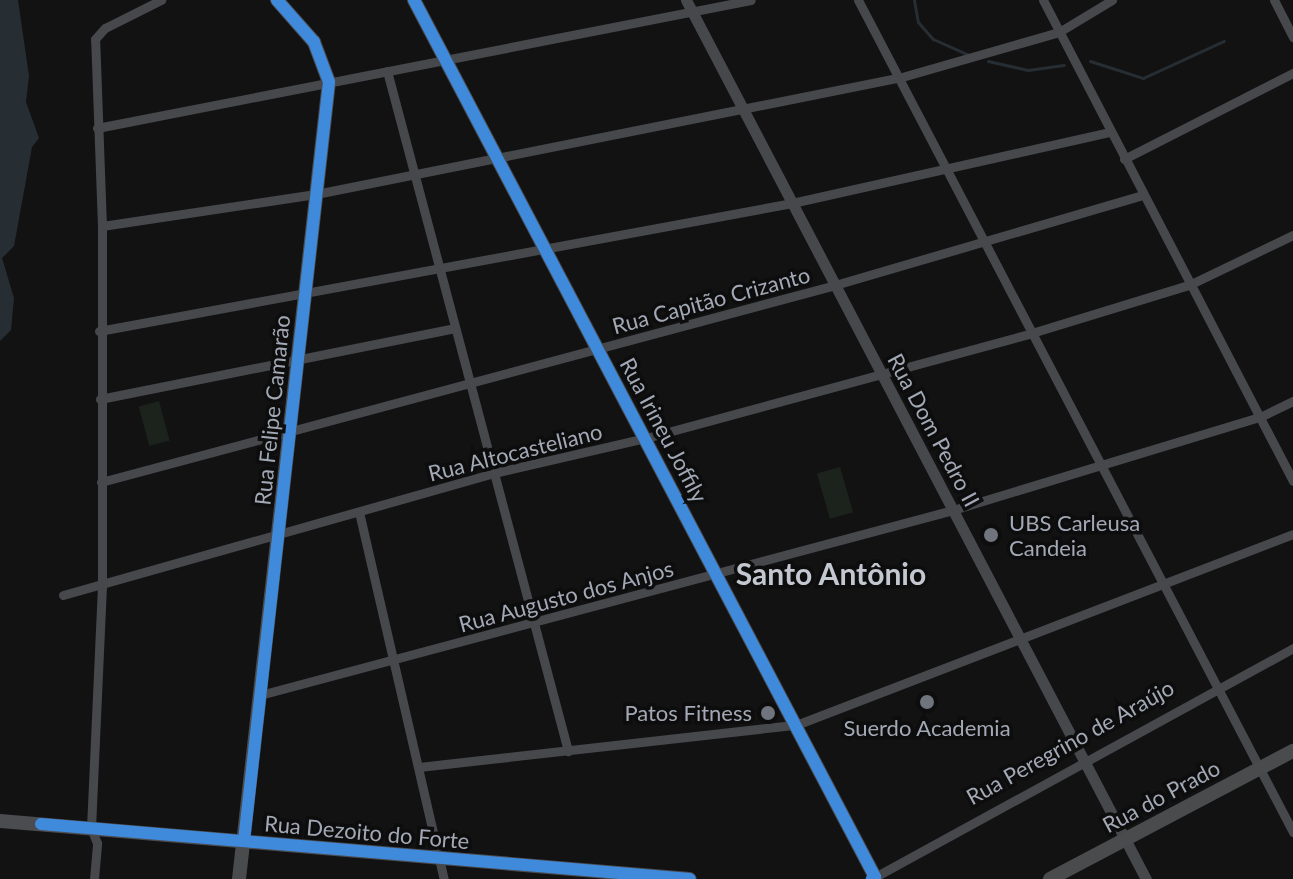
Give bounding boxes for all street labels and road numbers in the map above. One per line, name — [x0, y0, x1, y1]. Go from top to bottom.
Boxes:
street label: Rua Capitão Crizanto — [609, 261, 813, 339]
street label: Rua Felipe Camarão — [249, 314, 295, 506]
street label: Rua Dom Pedro II — [883, 349, 985, 511]
street label: Rua Irineu Joffily — [615, 353, 713, 507]
street label: Rua Altocasteliano — [425, 418, 605, 486]
street label: Rua Augusto dos Anjos — [455, 554, 677, 638]
street label: Rua Peregrino de Araújo — [961, 674, 1179, 810]
street label: Rua do Prado — [1098, 754, 1224, 838]
street label: Rua Dezoito do Forte — [263, 810, 471, 854]

